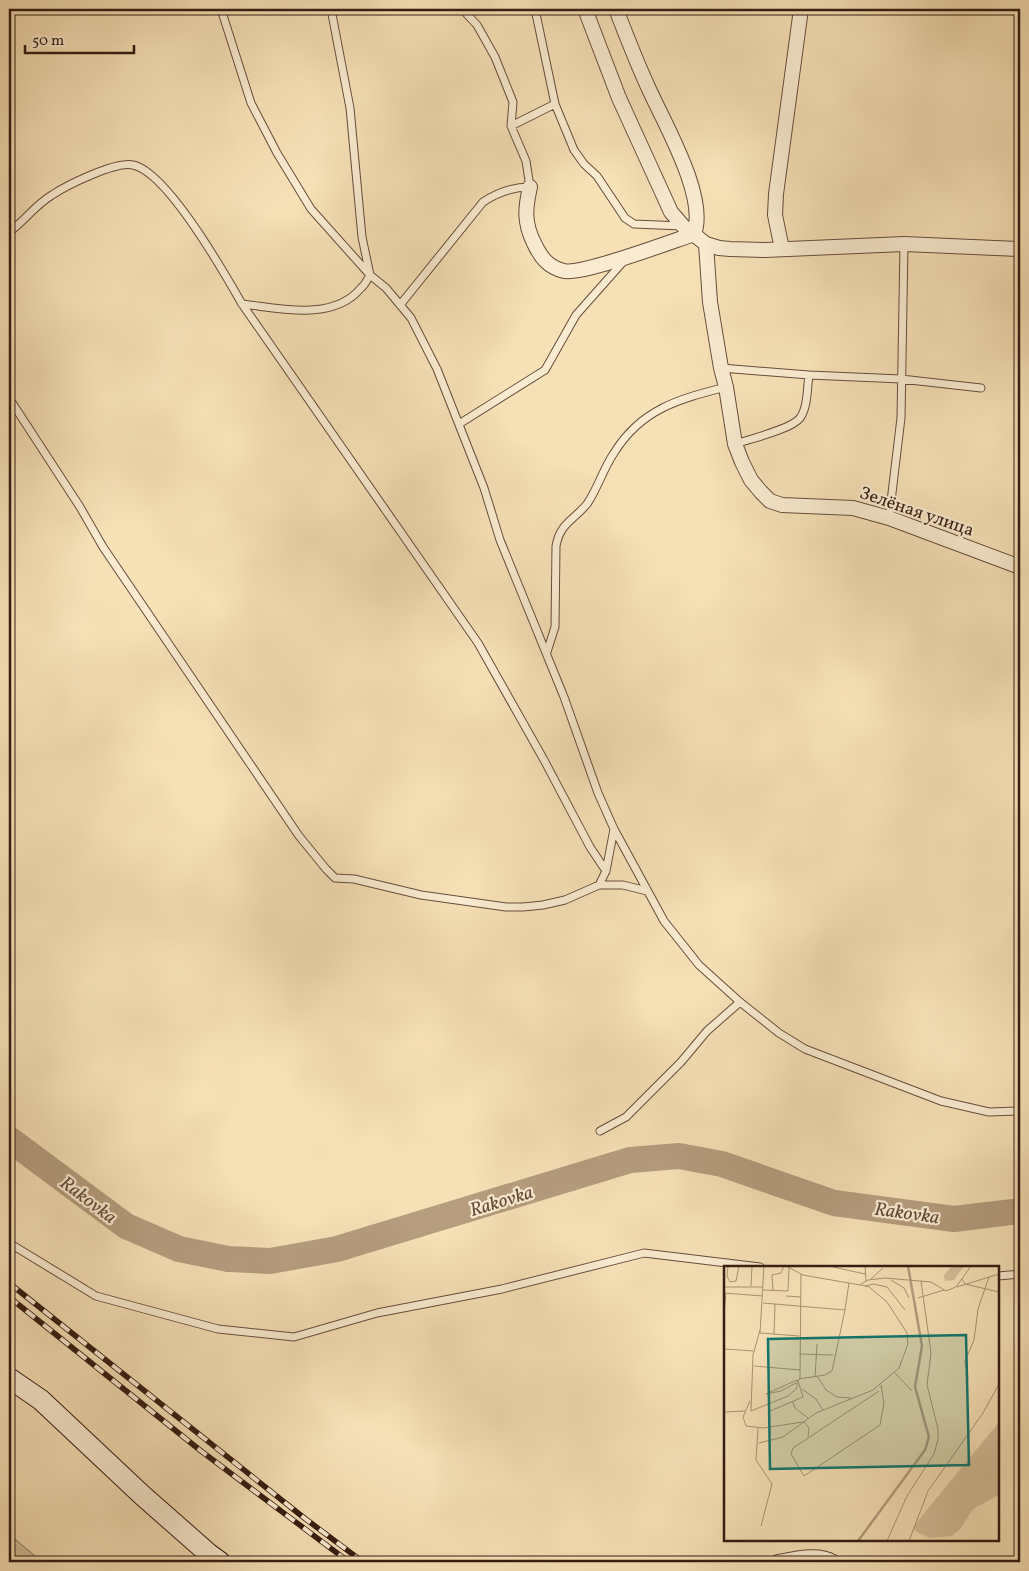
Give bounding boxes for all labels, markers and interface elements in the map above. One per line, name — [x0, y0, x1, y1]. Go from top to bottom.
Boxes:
scale bar — [25, 22, 134, 54]
text: 50 m — [32, 31, 64, 52]
street label: Зелёная улица — [856, 481, 977, 544]
water label: Rakovka — [54, 1171, 122, 1231]
water label: Rakovka — [467, 1180, 537, 1224]
water label: Rakovka — [873, 1197, 941, 1231]
inset map — [724, 1266, 999, 1541]

